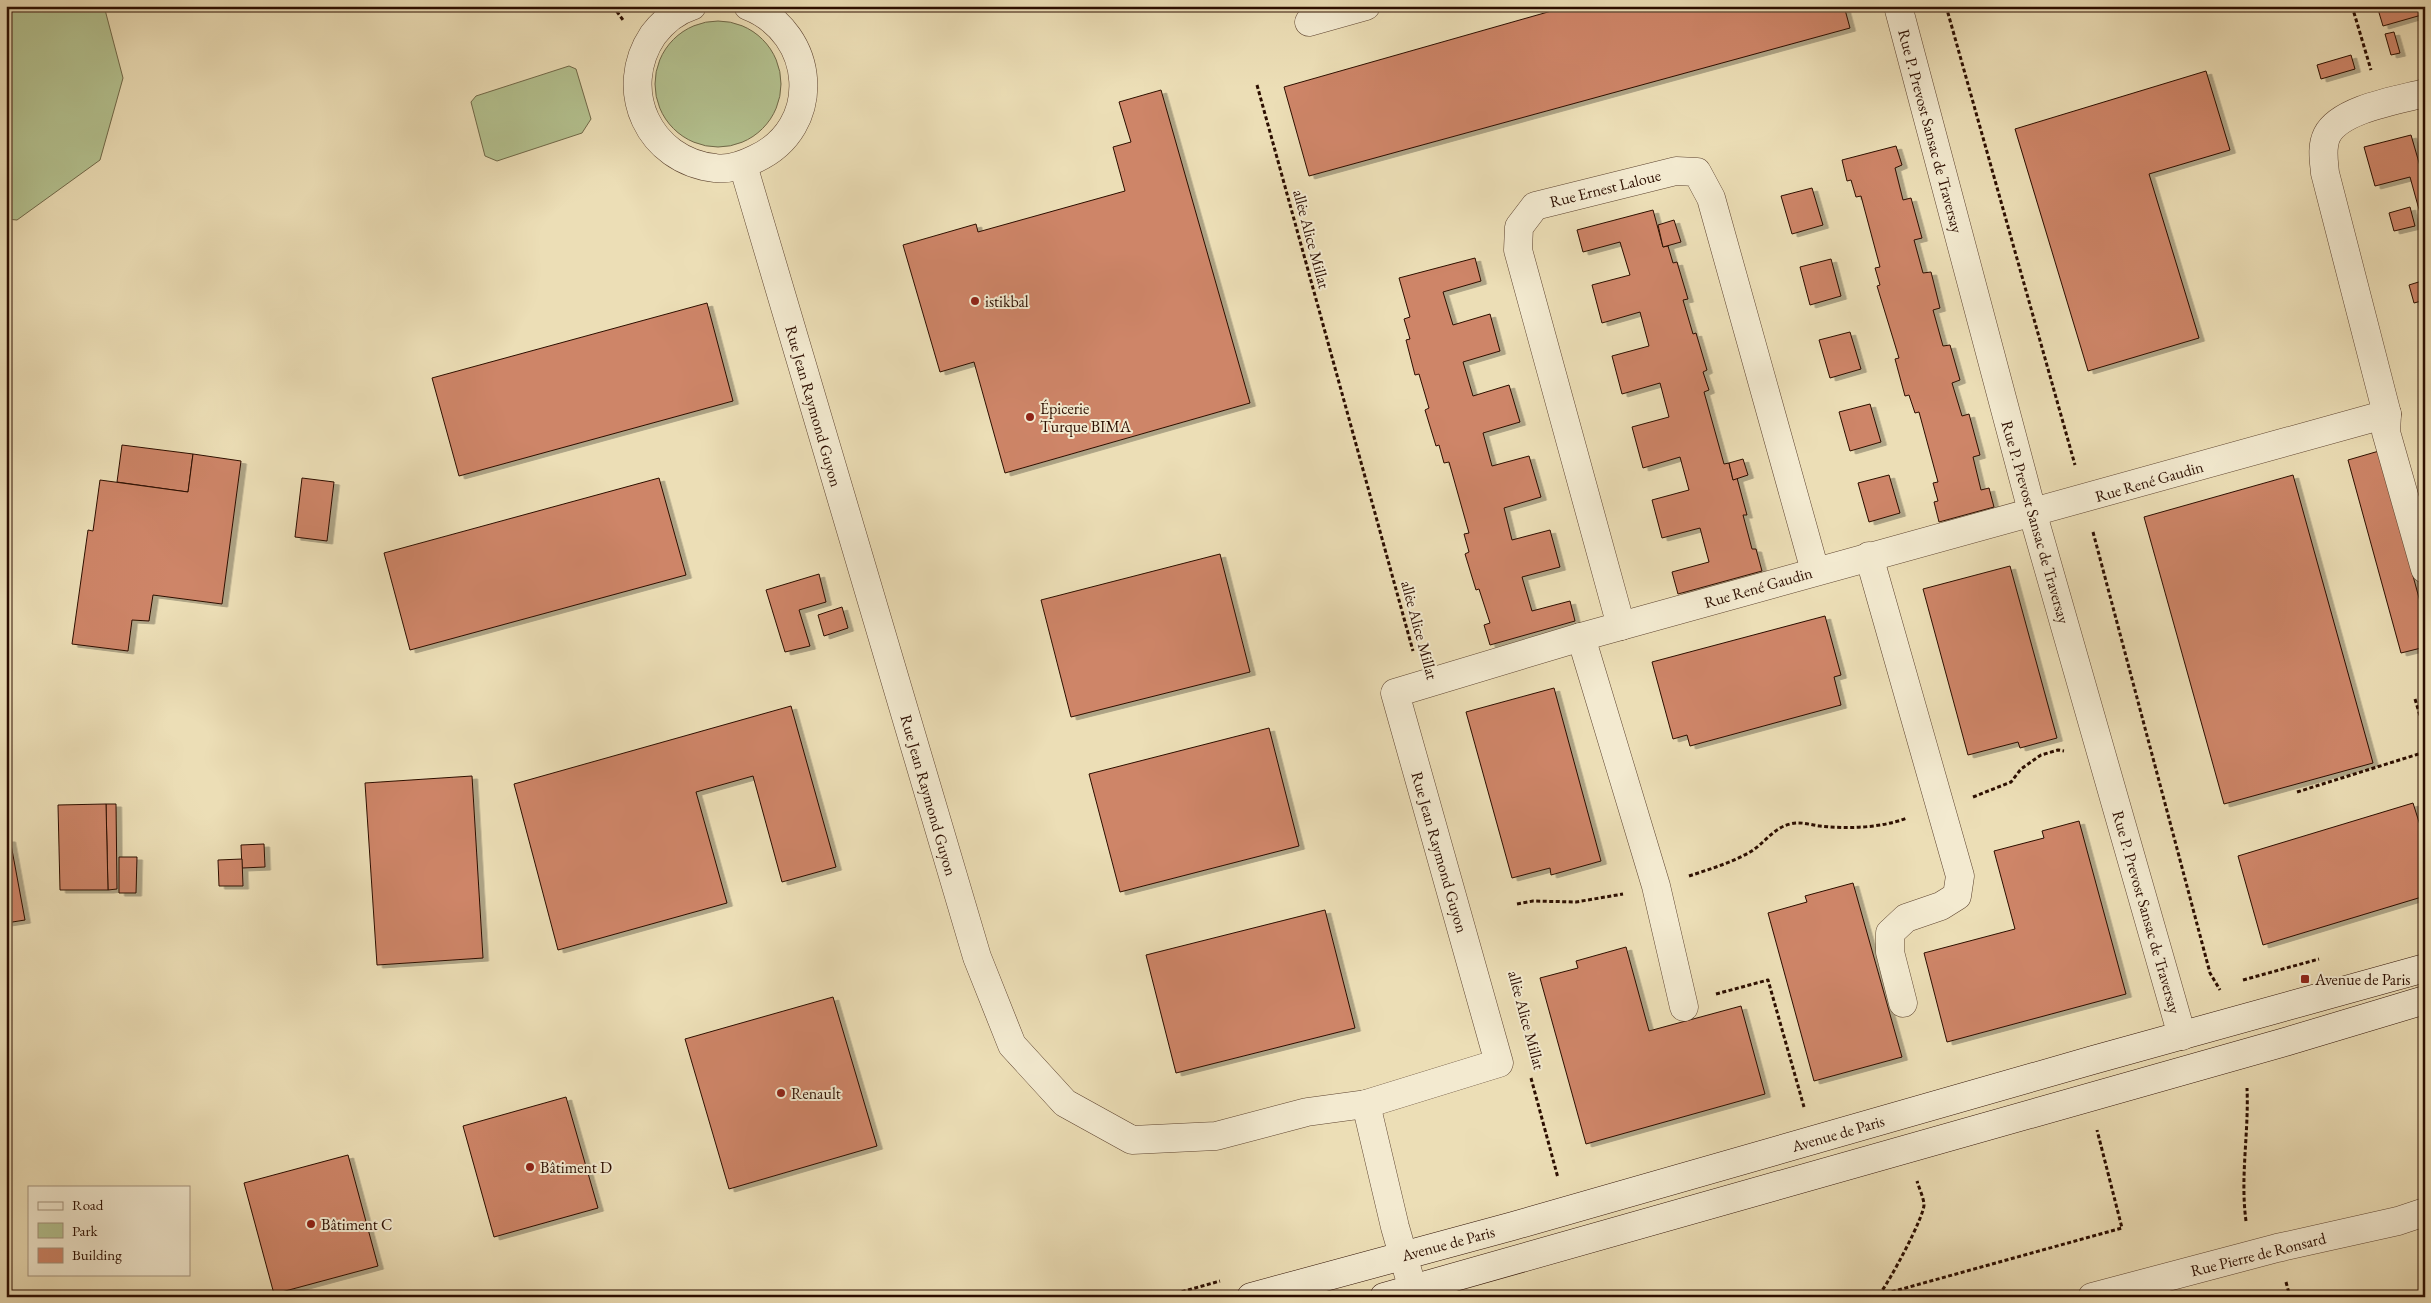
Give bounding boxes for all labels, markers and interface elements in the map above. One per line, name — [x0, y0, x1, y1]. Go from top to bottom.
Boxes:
street label: Rue P. Prevost Sansac de Traversay — [1893, 27, 1968, 236]
street label: Rue Ernest Laloue — [1547, 165, 1663, 212]
street label: allėe Alice Millat — [1288, 187, 1335, 291]
place label: istikbal — [985, 291, 1029, 312]
marker: istikbal — [969, 295, 981, 307]
street label: Rue Jean Raymond Guyon — [780, 323, 847, 490]
place label: Épicerie Turque BIMA — [1040, 398, 1132, 437]
marker: Épicerie Turque BIMA — [1024, 411, 1036, 423]
street label: Rue P. Prevost Sansac de Traversay — [1996, 418, 2075, 627]
street label: Rue René Gaudin — [2093, 456, 2206, 507]
street label: Rue René Gaudin — [1702, 562, 1815, 613]
street label: allėe Alice Millat — [1396, 578, 1443, 682]
street label: Rue Jean Raymond Guyon — [895, 712, 962, 879]
street label: Rue Jean Raymond Guyon — [1406, 769, 1473, 936]
street label: Rue P. Prevost Sansac de Traversay — [2107, 808, 2186, 1017]
street label: allėe Alice Millat — [1503, 968, 1550, 1072]
place label: Avenue de Paris — [2314, 969, 2411, 990]
marker: Avenue de Paris — [2299, 973, 2311, 985]
place label: Renault — [791, 1083, 841, 1104]
marker: Renault — [775, 1087, 787, 1099]
street label: Avenue de Paris — [1788, 1110, 1887, 1157]
place label: Bâtiment D — [540, 1157, 612, 1178]
marker: Bâtiment D — [524, 1161, 536, 1173]
legend — [28, 1186, 190, 1276]
text: Road — [72, 1195, 104, 1214]
place label: Bâtiment C — [321, 1214, 392, 1235]
marker: Bâtiment C — [305, 1218, 317, 1230]
text: Park — [72, 1221, 99, 1240]
street label: Avenue de Paris — [1398, 1221, 1497, 1266]
street label: Rue Pierre de Ronsard — [2188, 1227, 2329, 1281]
text: Building — [72, 1245, 122, 1264]

